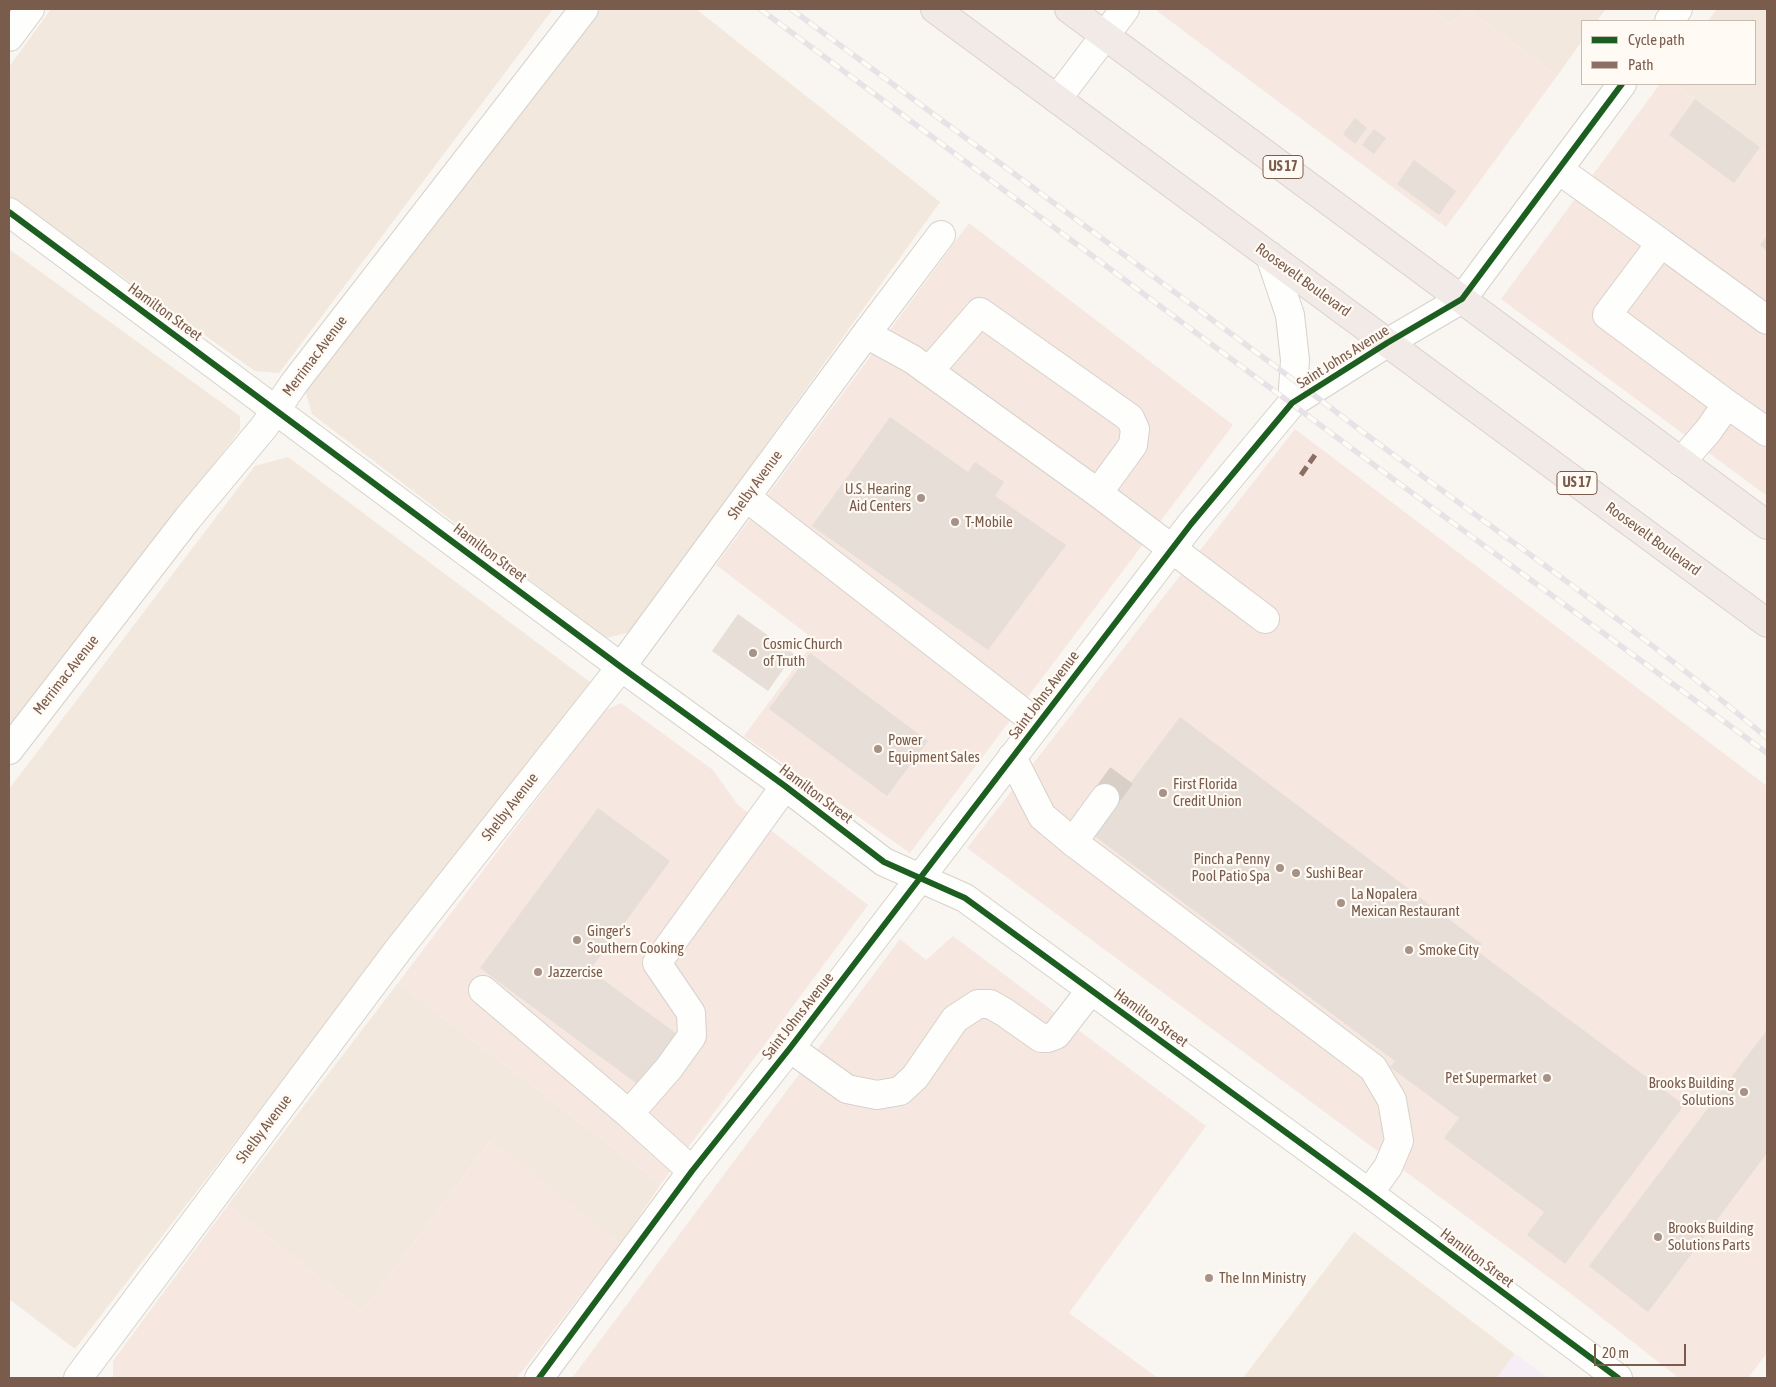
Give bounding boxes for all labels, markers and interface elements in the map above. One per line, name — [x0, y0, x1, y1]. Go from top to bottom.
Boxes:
legend — [1581, 20, 1756, 85]
text: Cycle path — [1628, 31, 1685, 48]
text: Path — [1628, 56, 1654, 73]
road number: US 17 — [1263, 156, 1303, 178]
street label: Roosevelt Boulevard — [1252, 239, 1354, 321]
street label: Hamilton Street — [124, 279, 206, 345]
street label: Merrimac Avenue — [279, 312, 351, 400]
street label: Saint Johns Avenue — [1293, 321, 1393, 393]
street label: Shelby Avenue — [724, 447, 786, 523]
road number: US 17 — [1557, 472, 1597, 494]
place label: U.S. Hearing Aid Centers — [845, 480, 911, 515]
marker: U.S. Hearing Aid Centers — [915, 492, 927, 504]
street label: Roosevelt Boulevard — [1602, 498, 1704, 580]
place label: T-Mobile — [965, 513, 1013, 531]
marker: T-Mobile — [949, 516, 961, 528]
street label: Hamilton Street — [450, 520, 530, 586]
street label: Merrimac Avenue — [29, 632, 103, 718]
place label: Cosmic Church of Truth — [763, 635, 842, 670]
marker: Cosmic Church of Truth — [747, 647, 759, 659]
street label: Saint Johns Avenue — [1005, 647, 1083, 743]
place label: Power Equipment Sales — [888, 731, 980, 766]
marker: Power Equipment Sales — [872, 743, 884, 755]
street label: Hamilton Street — [776, 761, 856, 827]
street label: Shelby Avenue — [478, 770, 542, 844]
place label: First Florida Credit Union — [1173, 775, 1242, 810]
marker: First Florida Credit Union — [1157, 787, 1169, 799]
place label: Pinch a Penny Pool Patio Spa — [1191, 850, 1270, 885]
marker: Pinch a Penny Pool Patio Spa — [1274, 862, 1286, 874]
place label: Sushi Bear — [1306, 864, 1363, 882]
marker: Sushi Bear — [1290, 867, 1302, 879]
place label: La Nopalera Mexican Restaurant — [1351, 885, 1460, 920]
marker: La Nopalera Mexican Restaurant — [1335, 897, 1347, 909]
place label: Ginger's Southern Cooking — [587, 922, 684, 957]
marker: Ginger's Southern Cooking — [571, 934, 583, 946]
place label: Smoke City — [1419, 941, 1479, 959]
marker: Smoke City — [1403, 944, 1415, 956]
place label: Jazzercise — [548, 963, 603, 981]
marker: Jazzercise — [532, 966, 544, 978]
street label: Saint Johns Avenue — [758, 969, 838, 1063]
street label: Hamilton Street — [1110, 985, 1192, 1051]
place label: Pet Supermarket — [1445, 1069, 1537, 1087]
marker: Pet Supermarket — [1541, 1072, 1553, 1084]
place label: Brooks Building Solutions — [1649, 1074, 1734, 1109]
marker: Brooks Building Solutions — [1738, 1086, 1750, 1098]
street label: Shelby Avenue — [232, 1091, 296, 1167]
place label: Brooks Building Solutions Parts — [1668, 1219, 1753, 1254]
street label: Hamilton Street — [1437, 1225, 1517, 1291]
marker: Brooks Building Solutions Parts — [1652, 1231, 1664, 1243]
place label: The Inn Ministry — [1219, 1269, 1306, 1287]
marker: The Inn Ministry — [1203, 1272, 1215, 1284]
scale bar — [1596, 1334, 1688, 1366]
text: 20 m — [1602, 1344, 1629, 1361]

